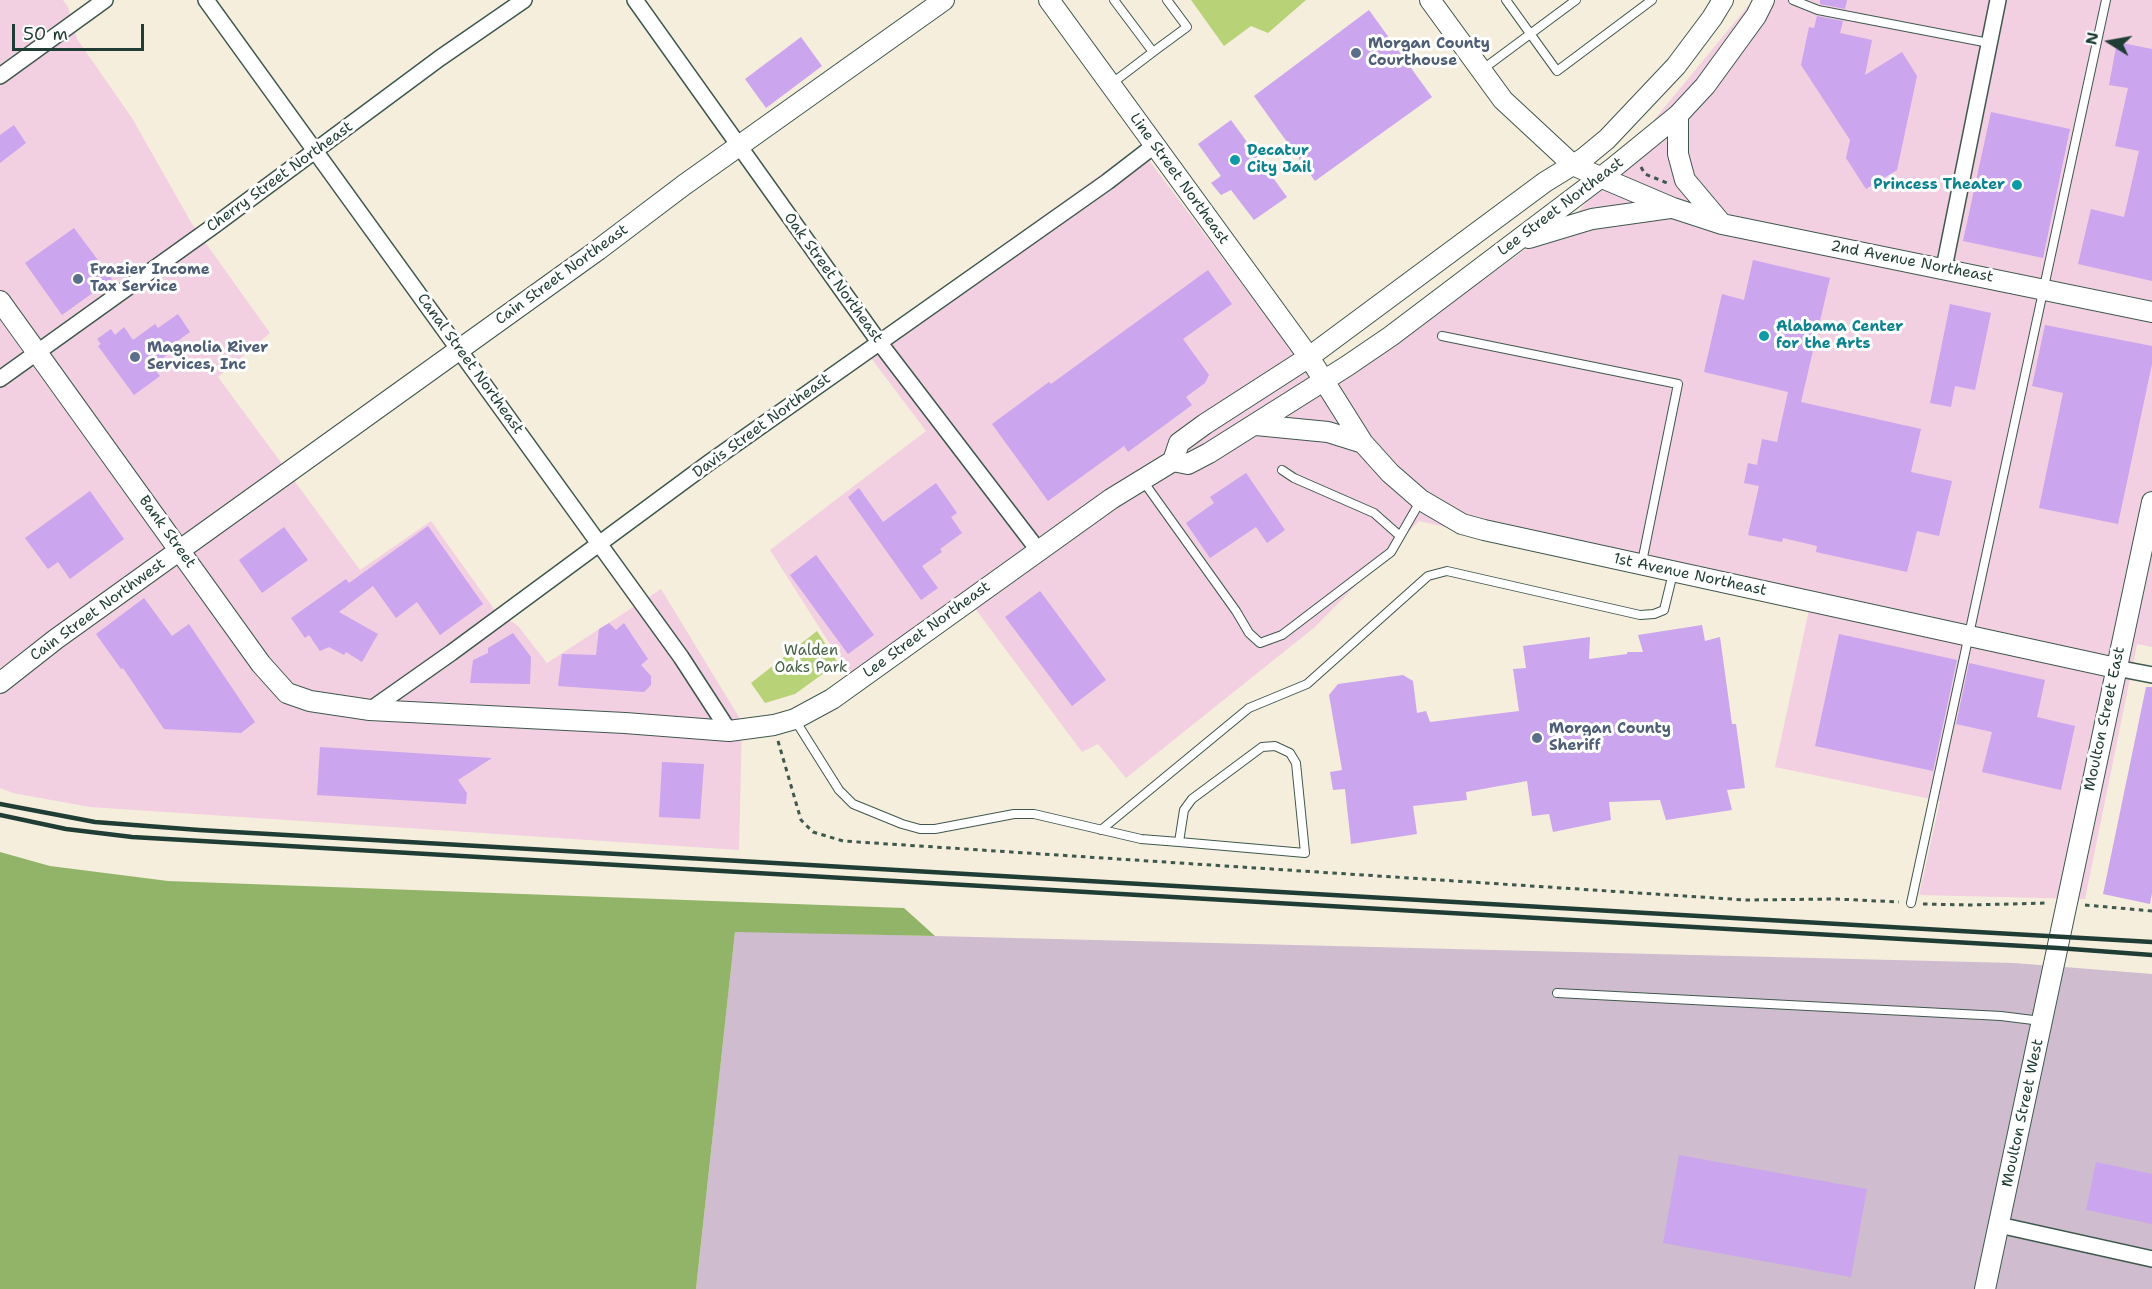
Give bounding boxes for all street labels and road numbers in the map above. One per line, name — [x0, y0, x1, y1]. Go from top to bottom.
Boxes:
street label: Line Street Northeast — [1125, 110, 1233, 248]
street label: Cherry Street Northeast — [203, 118, 357, 236]
street label: Lee Street Northeast — [1495, 154, 1627, 260]
street label: Oak Street Northeast — [780, 209, 886, 347]
street label: Cain Street Northeast — [492, 221, 632, 329]
street label: 2nd Avenue Northeast — [1829, 237, 1995, 287]
street label: Canal Street Northeast — [413, 290, 527, 438]
street label: Davis Street Northeast — [690, 370, 834, 482]
street label: Bank Street — [135, 492, 199, 572]
street label: 1st Avenue Northeast — [1612, 550, 1768, 600]
street label: Cain Street Northwest — [27, 555, 169, 665]
street label: Lee Street Northeast — [860, 578, 994, 682]
street label: Moulton Street East — [2081, 645, 2129, 793]
street label: Moulton Street West — [1999, 1037, 2047, 1189]

